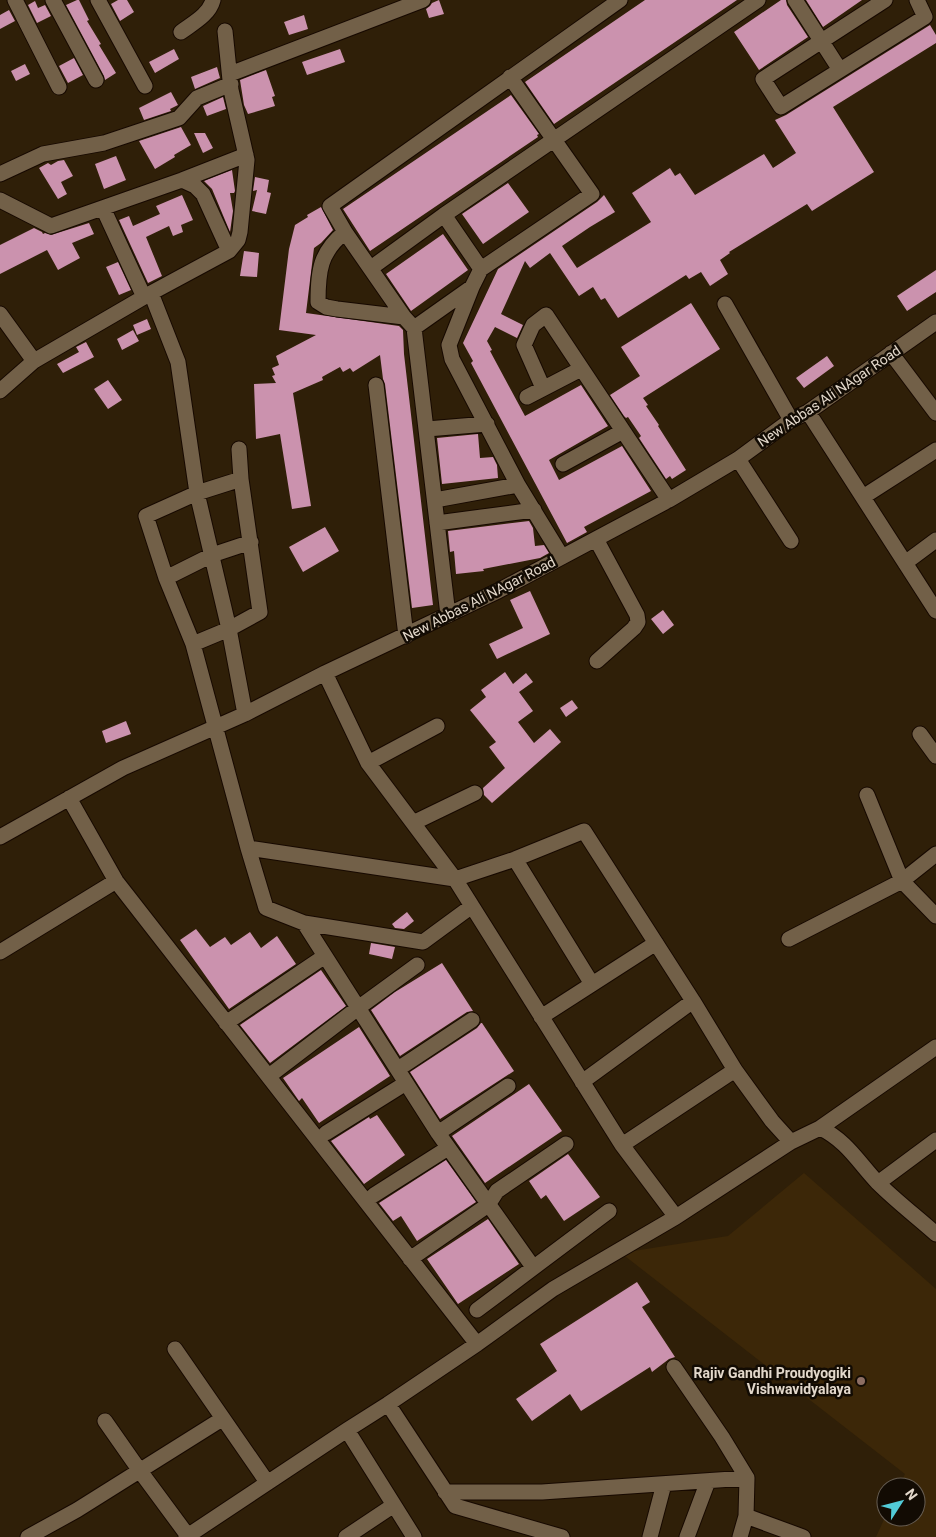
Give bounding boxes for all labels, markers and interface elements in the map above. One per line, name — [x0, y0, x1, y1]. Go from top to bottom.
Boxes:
street label: New Abbas Ali NAgar Road — [754, 342, 904, 450]
street label: New Abbas Ali NAgar Road — [400, 553, 558, 645]
place label: Rajiv Gandhi Proudyogiki Vishwavidyalaya — [694, 1365, 852, 1397]
marker: Rajiv Gandhi Proudyogiki Vishwavidyalaya — [855, 1375, 867, 1387]
north arrow — [876, 1477, 926, 1527]
text: N — [902, 1486, 921, 1503]

